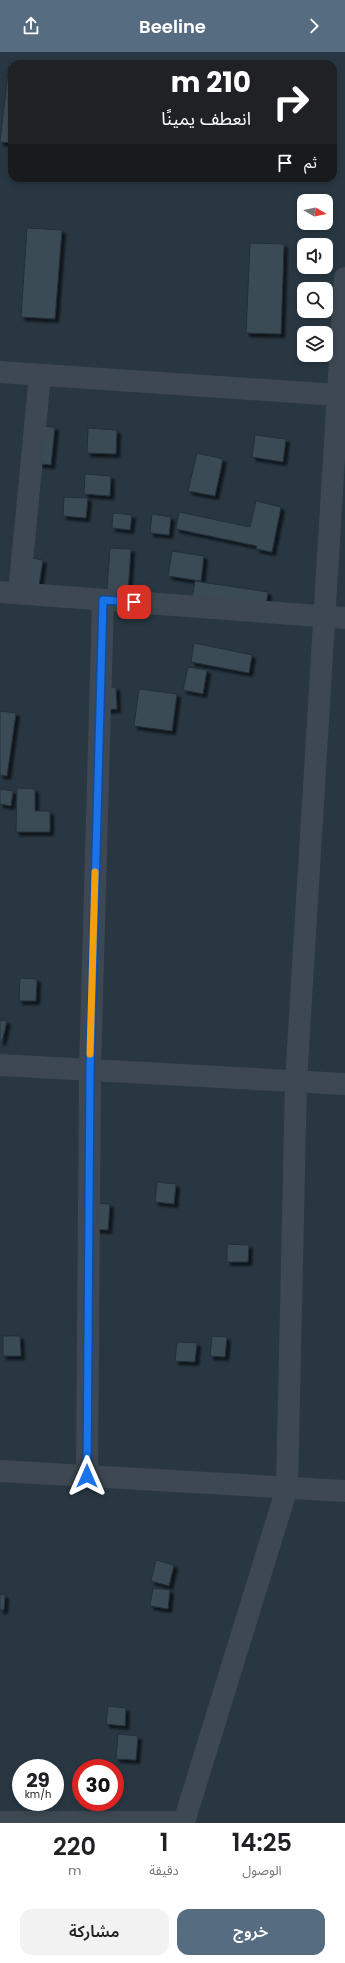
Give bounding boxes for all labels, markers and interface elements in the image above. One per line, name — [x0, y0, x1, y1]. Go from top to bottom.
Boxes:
text: Beeline — [139, 14, 206, 39]
icon: share — [20, 15, 42, 37]
icon: forward — [303, 15, 325, 37]
text: 210 m — [171, 63, 251, 102]
icon: right — [265, 76, 317, 128]
text: انعطف يمينًا — [161, 106, 251, 131]
icon: arrive — [274, 152, 296, 174]
text: ثم — [304, 152, 317, 173]
north arrow — [297, 194, 333, 230]
map controls — [297, 194, 333, 362]
button: sound — [297, 238, 333, 274]
button: search — [297, 282, 333, 318]
button: layers — [297, 326, 333, 362]
pin — [117, 585, 151, 619]
icon: arrive — [123, 591, 145, 613]
position arrow — [66, 1455, 108, 1497]
speed limit sign: 30 — [72, 1759, 124, 1811]
text: 29 — [26, 1766, 50, 1794]
text: km/h — [25, 1787, 51, 1802]
text: 1 — [160, 1826, 168, 1859]
text: 14:25 — [232, 1826, 292, 1859]
text: 220 — [53, 1830, 96, 1863]
text: m — [68, 1861, 81, 1880]
text: دقيقة — [149, 1861, 179, 1880]
text: الوصول — [242, 1861, 282, 1880]
button: مشاركة — [20, 1909, 169, 1955]
button: خروج — [177, 1909, 325, 1955]

